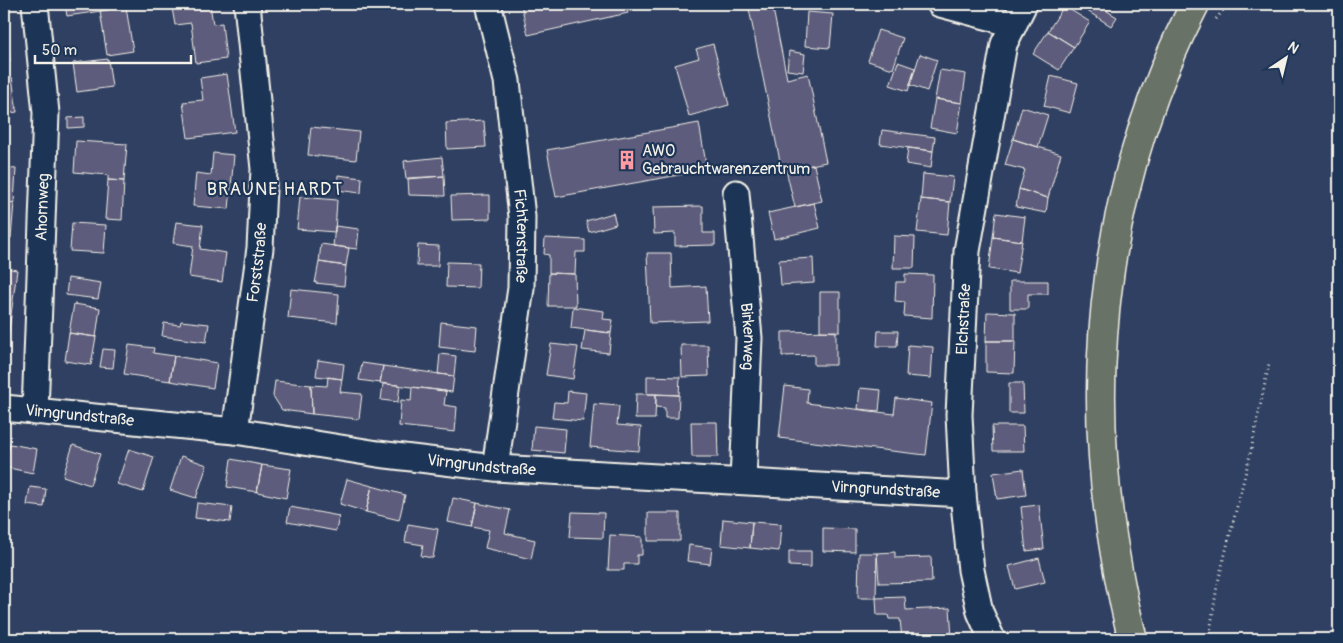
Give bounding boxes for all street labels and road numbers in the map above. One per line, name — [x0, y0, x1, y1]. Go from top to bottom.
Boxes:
street label: Ahornweg — [31, 173, 54, 242]
street label: Fichtenstraße — [509, 188, 532, 283]
street label: Forststraße — [243, 222, 271, 304]
street label: Elchstraße — [952, 283, 975, 355]
street label: Birkenweg — [736, 302, 759, 371]
street label: Virngrundstraße — [24, 400, 135, 431]
street label: Virngrundstraße — [426, 450, 536, 480]
street label: Virngrundstraße — [830, 477, 941, 503]

